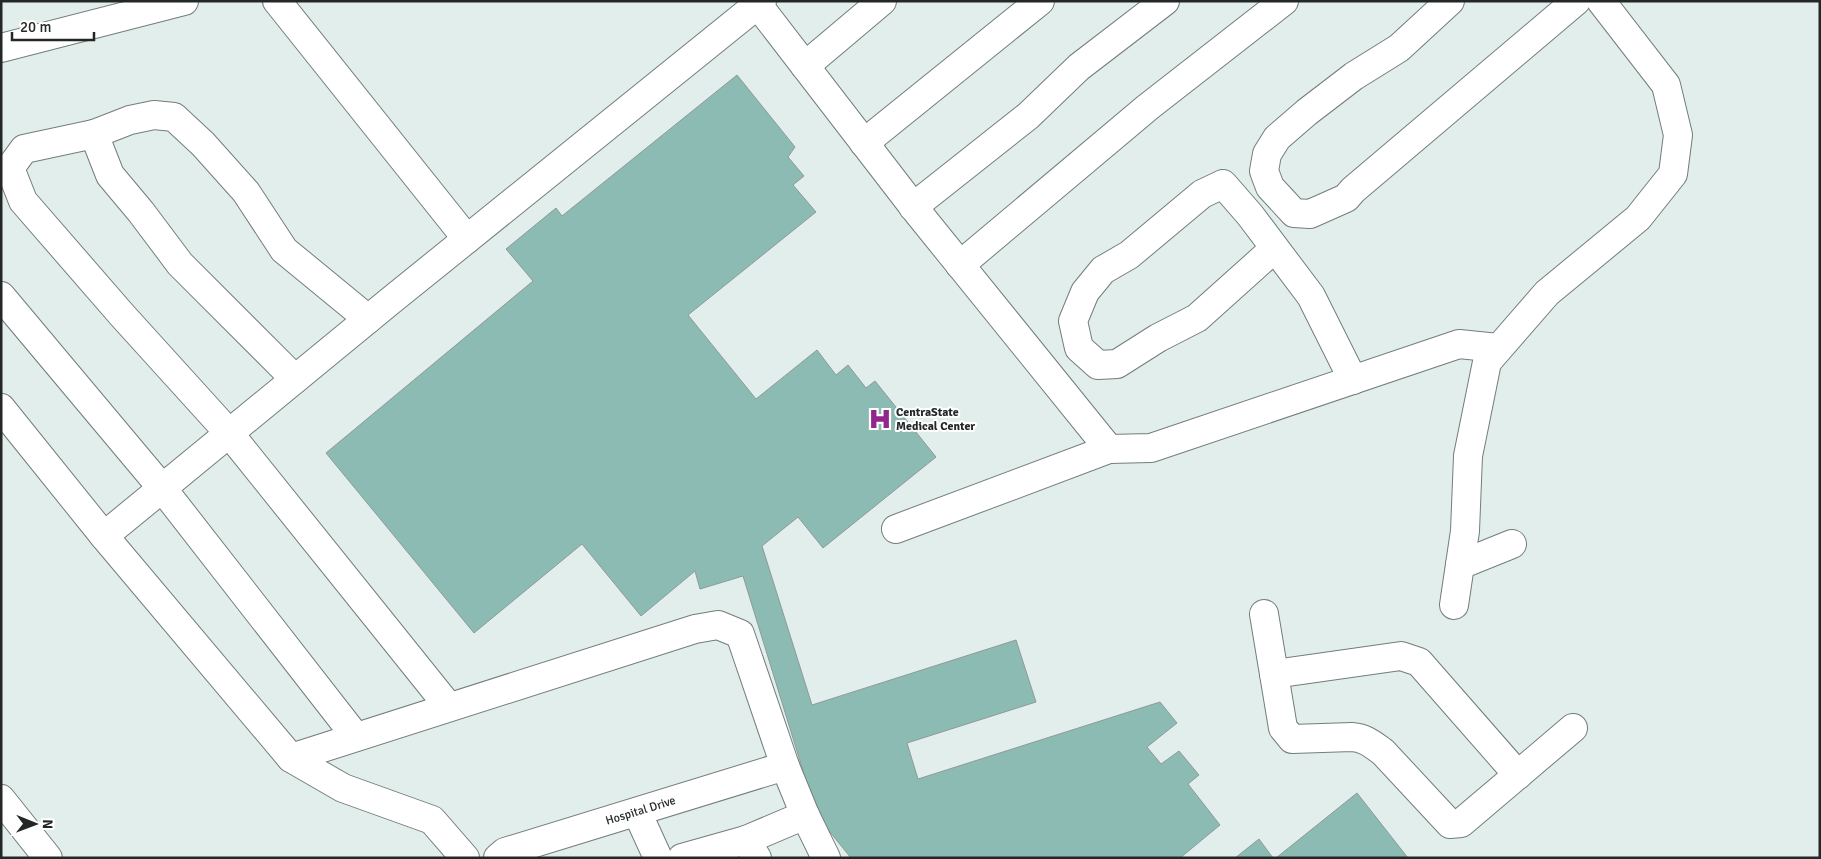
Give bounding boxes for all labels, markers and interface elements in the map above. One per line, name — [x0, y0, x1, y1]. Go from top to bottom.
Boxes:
scale bar — [12, 10, 95, 42]
text: 20 m — [20, 18, 51, 36]
place label: CentraState Medical Center — [896, 405, 975, 434]
hospital icon: CentraState Medical Center — [867, 406, 893, 432]
street label: Hospital Drive — [604, 793, 678, 829]
north arrow — [10, 799, 60, 849]
text: N — [39, 819, 56, 829]

